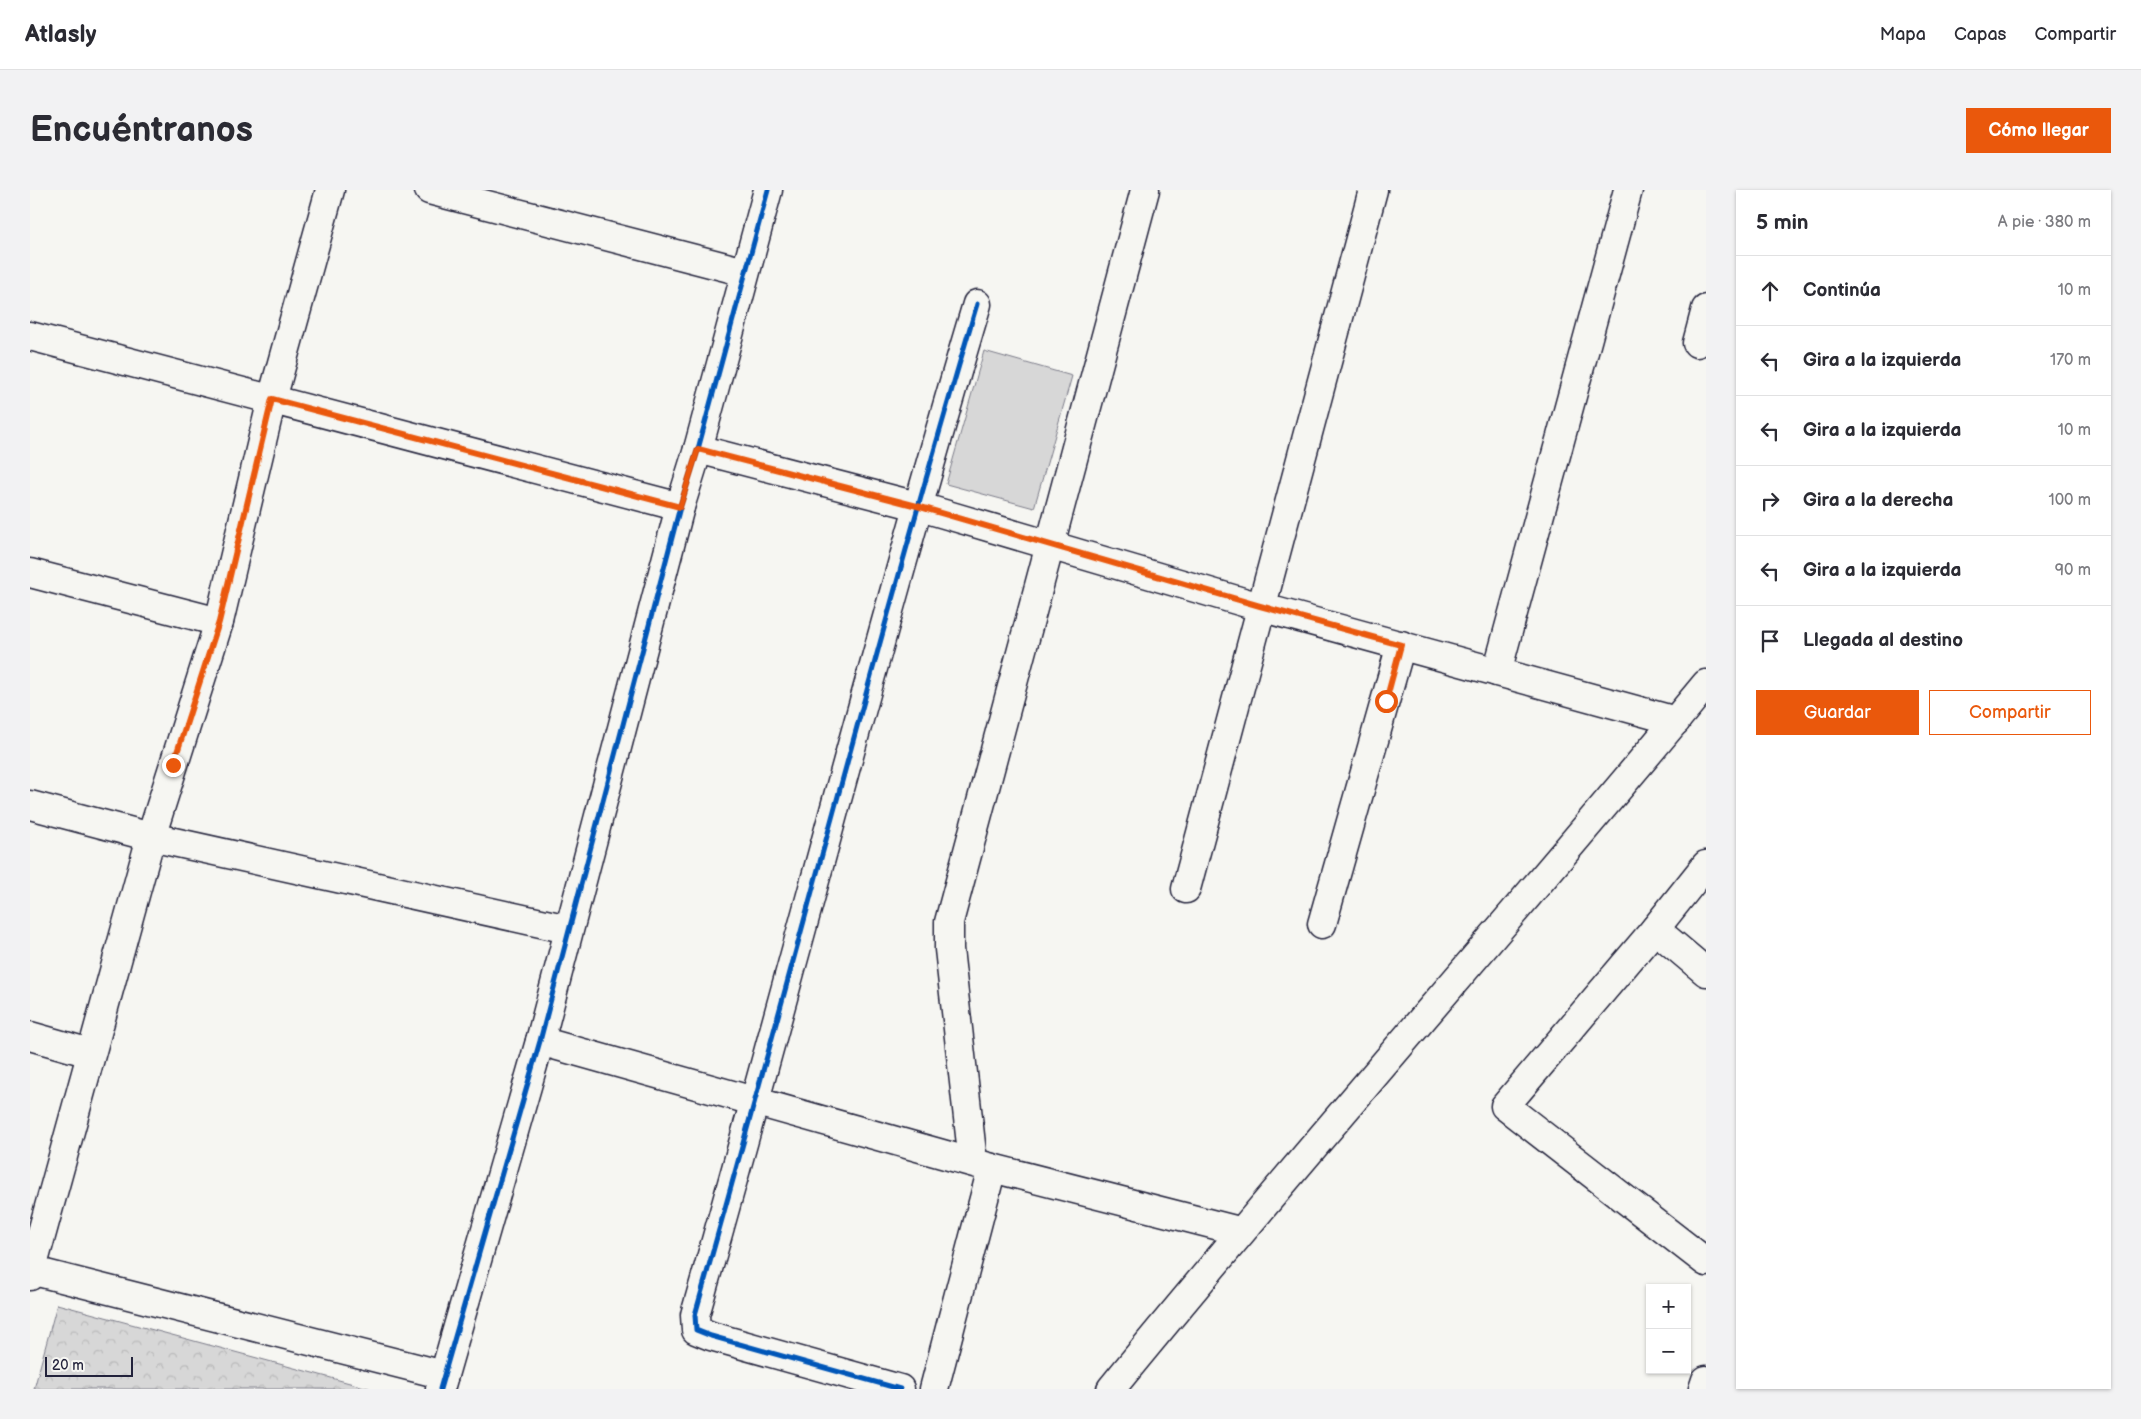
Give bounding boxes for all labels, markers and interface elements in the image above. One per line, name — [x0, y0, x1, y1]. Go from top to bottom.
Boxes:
text: Atlasly — [25, 20, 96, 49]
text: Mapa — [1880, 24, 1926, 45]
text: Capas — [1954, 24, 2007, 45]
text: Compartir — [2035, 24, 2116, 45]
button: Cómo llegar — [1966, 108, 2111, 153]
text: Encuéntranos — [30, 109, 253, 152]
text: 5 min — [1756, 210, 1809, 235]
text: A pie · 380 m — [1998, 213, 2091, 232]
icon: ahead — [1756, 277, 1784, 305]
text: Continúa — [1803, 279, 1881, 302]
text: 10 m — [2058, 281, 2091, 300]
icon: left — [1756, 347, 1784, 375]
text: Gira a la izquierda — [1803, 349, 1961, 372]
text: 170 m — [2050, 351, 2091, 370]
icon: left — [1756, 417, 1784, 445]
text: Gira a la izquierda — [1803, 419, 1961, 442]
text: 10 m — [2058, 421, 2091, 440]
icon: right — [1756, 487, 1784, 515]
text: Gira a la derecha — [1803, 489, 1953, 512]
text: 100 m — [2048, 491, 2091, 510]
icon: left — [1756, 557, 1784, 585]
text: Gira a la izquierda — [1803, 559, 1961, 582]
text: 90 m — [2055, 561, 2091, 580]
icon: arrive — [1756, 627, 1784, 655]
text: Llegada al destino — [1803, 629, 1963, 652]
route start — [1375, 690, 1398, 713]
button: Guardar — [1756, 690, 1919, 735]
button: Compartir — [1929, 690, 2091, 735]
route end — [162, 754, 185, 777]
map controls — [1646, 1284, 1691, 1374]
button: + — [1646, 1284, 1691, 1329]
button: − — [1646, 1329, 1691, 1374]
scale bar — [45, 1354, 132, 1377]
text: 20 m — [52, 1357, 84, 1374]

